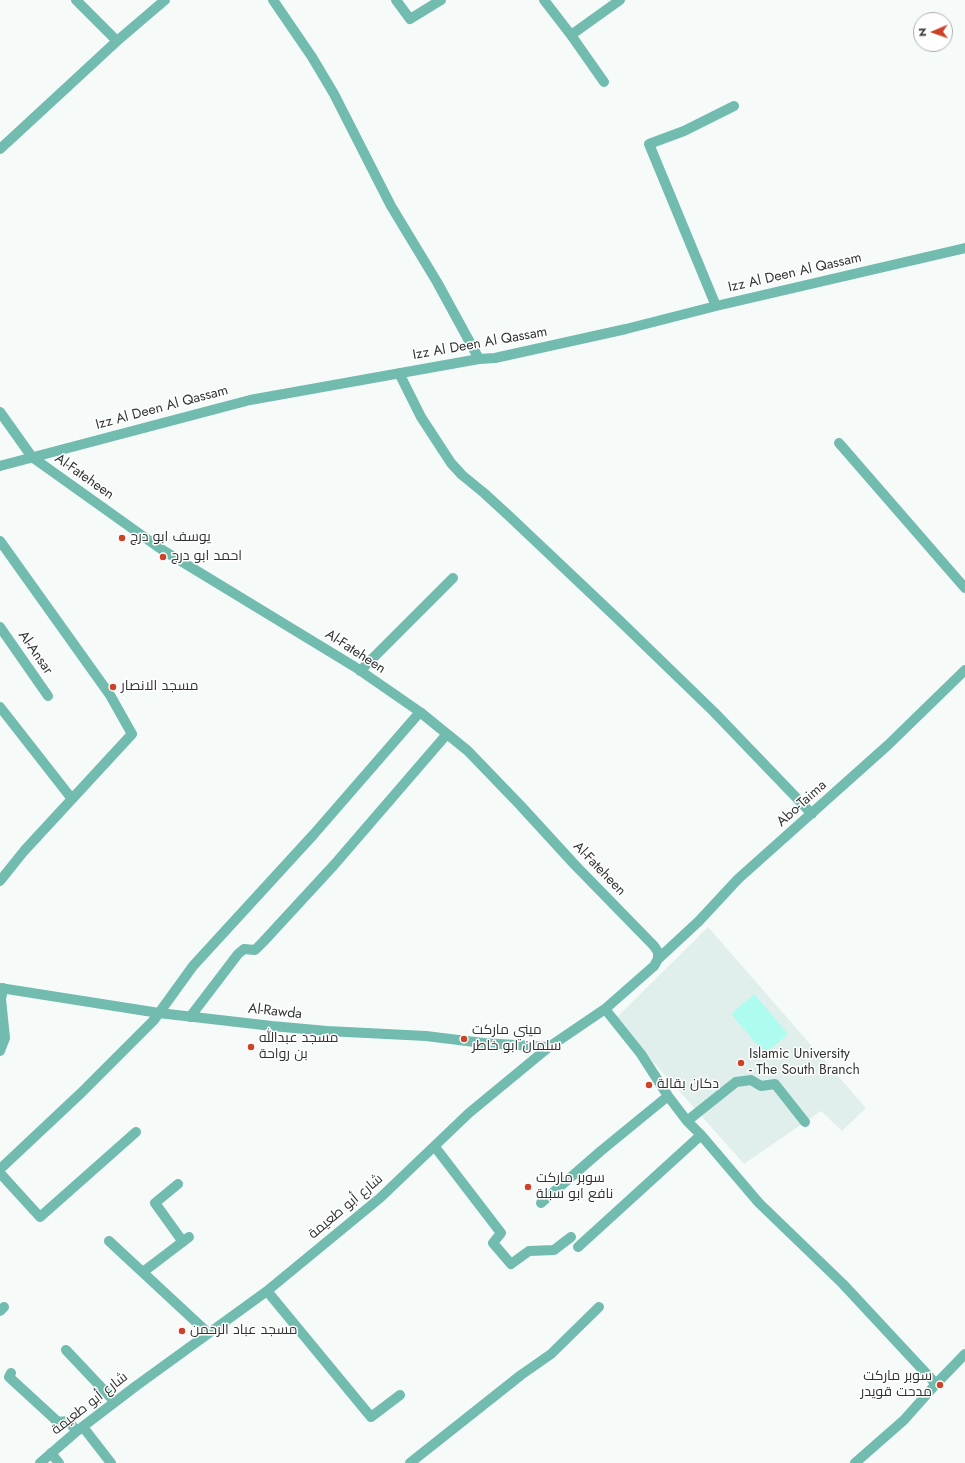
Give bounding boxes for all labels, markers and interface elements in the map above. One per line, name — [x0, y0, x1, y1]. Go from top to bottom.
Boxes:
north arrow — [913, 12, 953, 52]
text: N — [914, 28, 930, 37]
street label: Izz Al Deen Al Qassam — [727, 249, 863, 297]
street label: Izz Al Deen Al Qassam — [411, 324, 549, 364]
street label: Izz Al Deen Al Qassam — [94, 382, 230, 434]
street label: Al-Fateheen — [51, 451, 117, 503]
place label: يوسف ابو درج — [130, 530, 211, 546]
marker: يوسف ابو درج — [117, 533, 127, 543]
place label: احمد ابو درج — [171, 549, 242, 565]
marker: احمد ابو درج — [158, 552, 168, 562]
street label: Al-Fateheen — [322, 626, 388, 678]
street label: Al-Ansar — [14, 628, 56, 678]
place label: مسجد الانصار — [121, 679, 198, 695]
marker: مسجد الانصار — [108, 682, 118, 692]
street label: Abo-Taima — [774, 777, 830, 831]
street label: Al-Fateheen — [569, 839, 629, 899]
street label: Al-Rawda — [247, 1001, 303, 1023]
place label: ميني ماركت سلمان ابو خاطر — [472, 1023, 561, 1056]
place label: مسجد عبدالله بن رواحة — [259, 1031, 339, 1064]
marker: ميني ماركت سلمان ابو خاطر — [459, 1034, 469, 1044]
marker: مسجد عبدالله بن رواحة — [246, 1042, 256, 1052]
place label: Islamic University - The South Branch — [749, 1047, 860, 1080]
marker: Islamic University - The South Branch — [736, 1058, 746, 1068]
place label: دكان بقالة — [657, 1077, 719, 1093]
marker: دكان بقالة — [644, 1080, 654, 1090]
street label: شارع أبو طعيمة — [305, 1171, 387, 1243]
place label: سوبر ماركت نافع ابو سبلة — [536, 1171, 613, 1204]
marker: سوبر ماركت نافع ابو سبلة — [523, 1182, 533, 1192]
place label: مسجد عباد الرحمن — [190, 1323, 297, 1339]
marker: مسجد عباد الرحمن — [177, 1326, 187, 1336]
street label: شارع أبو طعيمة — [49, 1369, 131, 1439]
place label: سوبر ماركت مدحت قويدر — [861, 1369, 932, 1402]
marker: سوبر ماركت مدحت قويدر — [935, 1380, 945, 1390]

